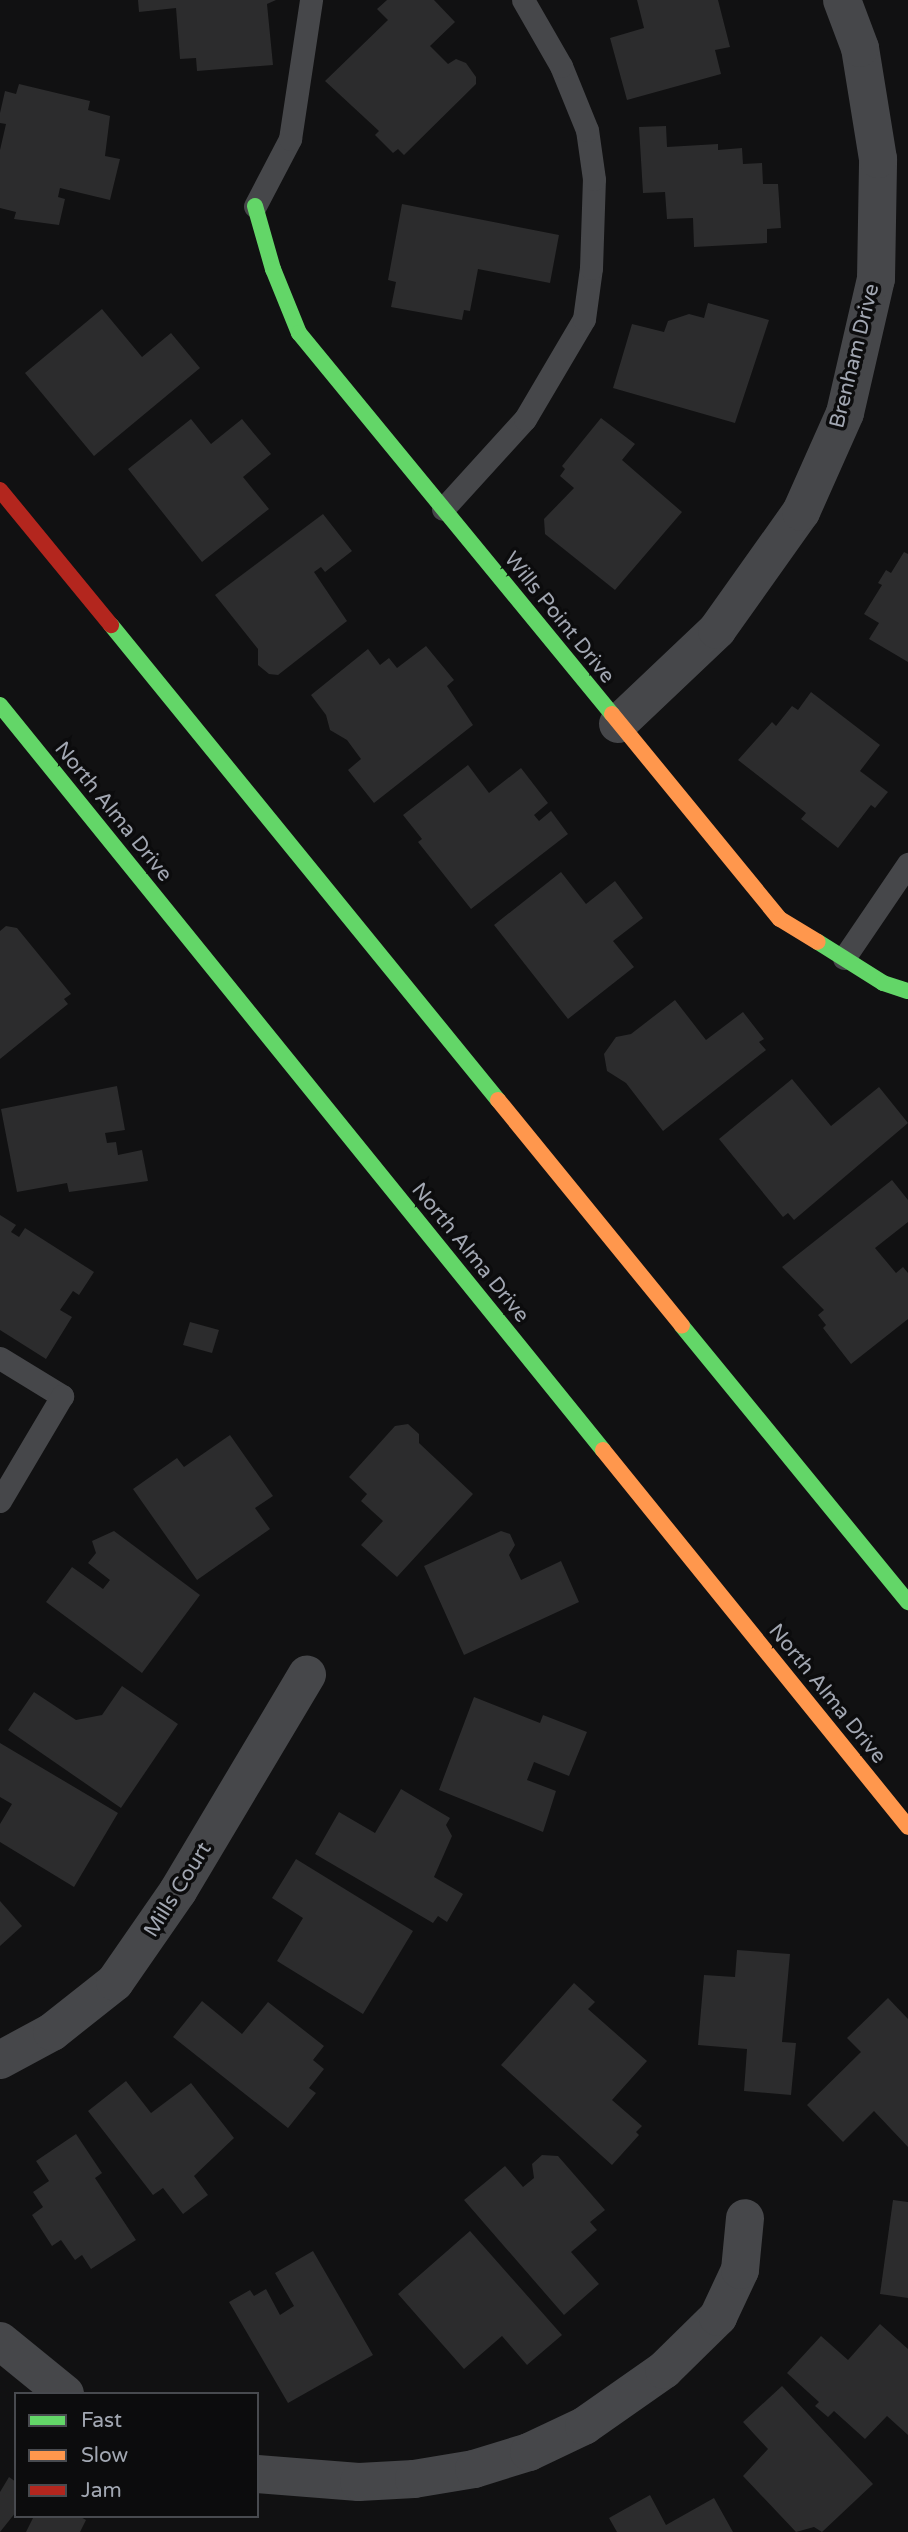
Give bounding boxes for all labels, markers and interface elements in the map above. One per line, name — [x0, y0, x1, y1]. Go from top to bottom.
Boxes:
street label: Brenham Drive — [825, 281, 885, 431]
street label: Wills Point Drive — [498, 547, 620, 689]
street label: North Alma Drive — [49, 737, 177, 887]
street label: North Alma Drive — [406, 1178, 534, 1328]
street label: North Alma Drive — [763, 1619, 891, 1769]
street label: Mills Court — [139, 1838, 217, 1942]
legend — [14, 2392, 259, 2518]
text: Fast — [81, 2408, 122, 2433]
text: Slow — [81, 2443, 128, 2468]
text: Jam — [81, 2478, 122, 2503]

